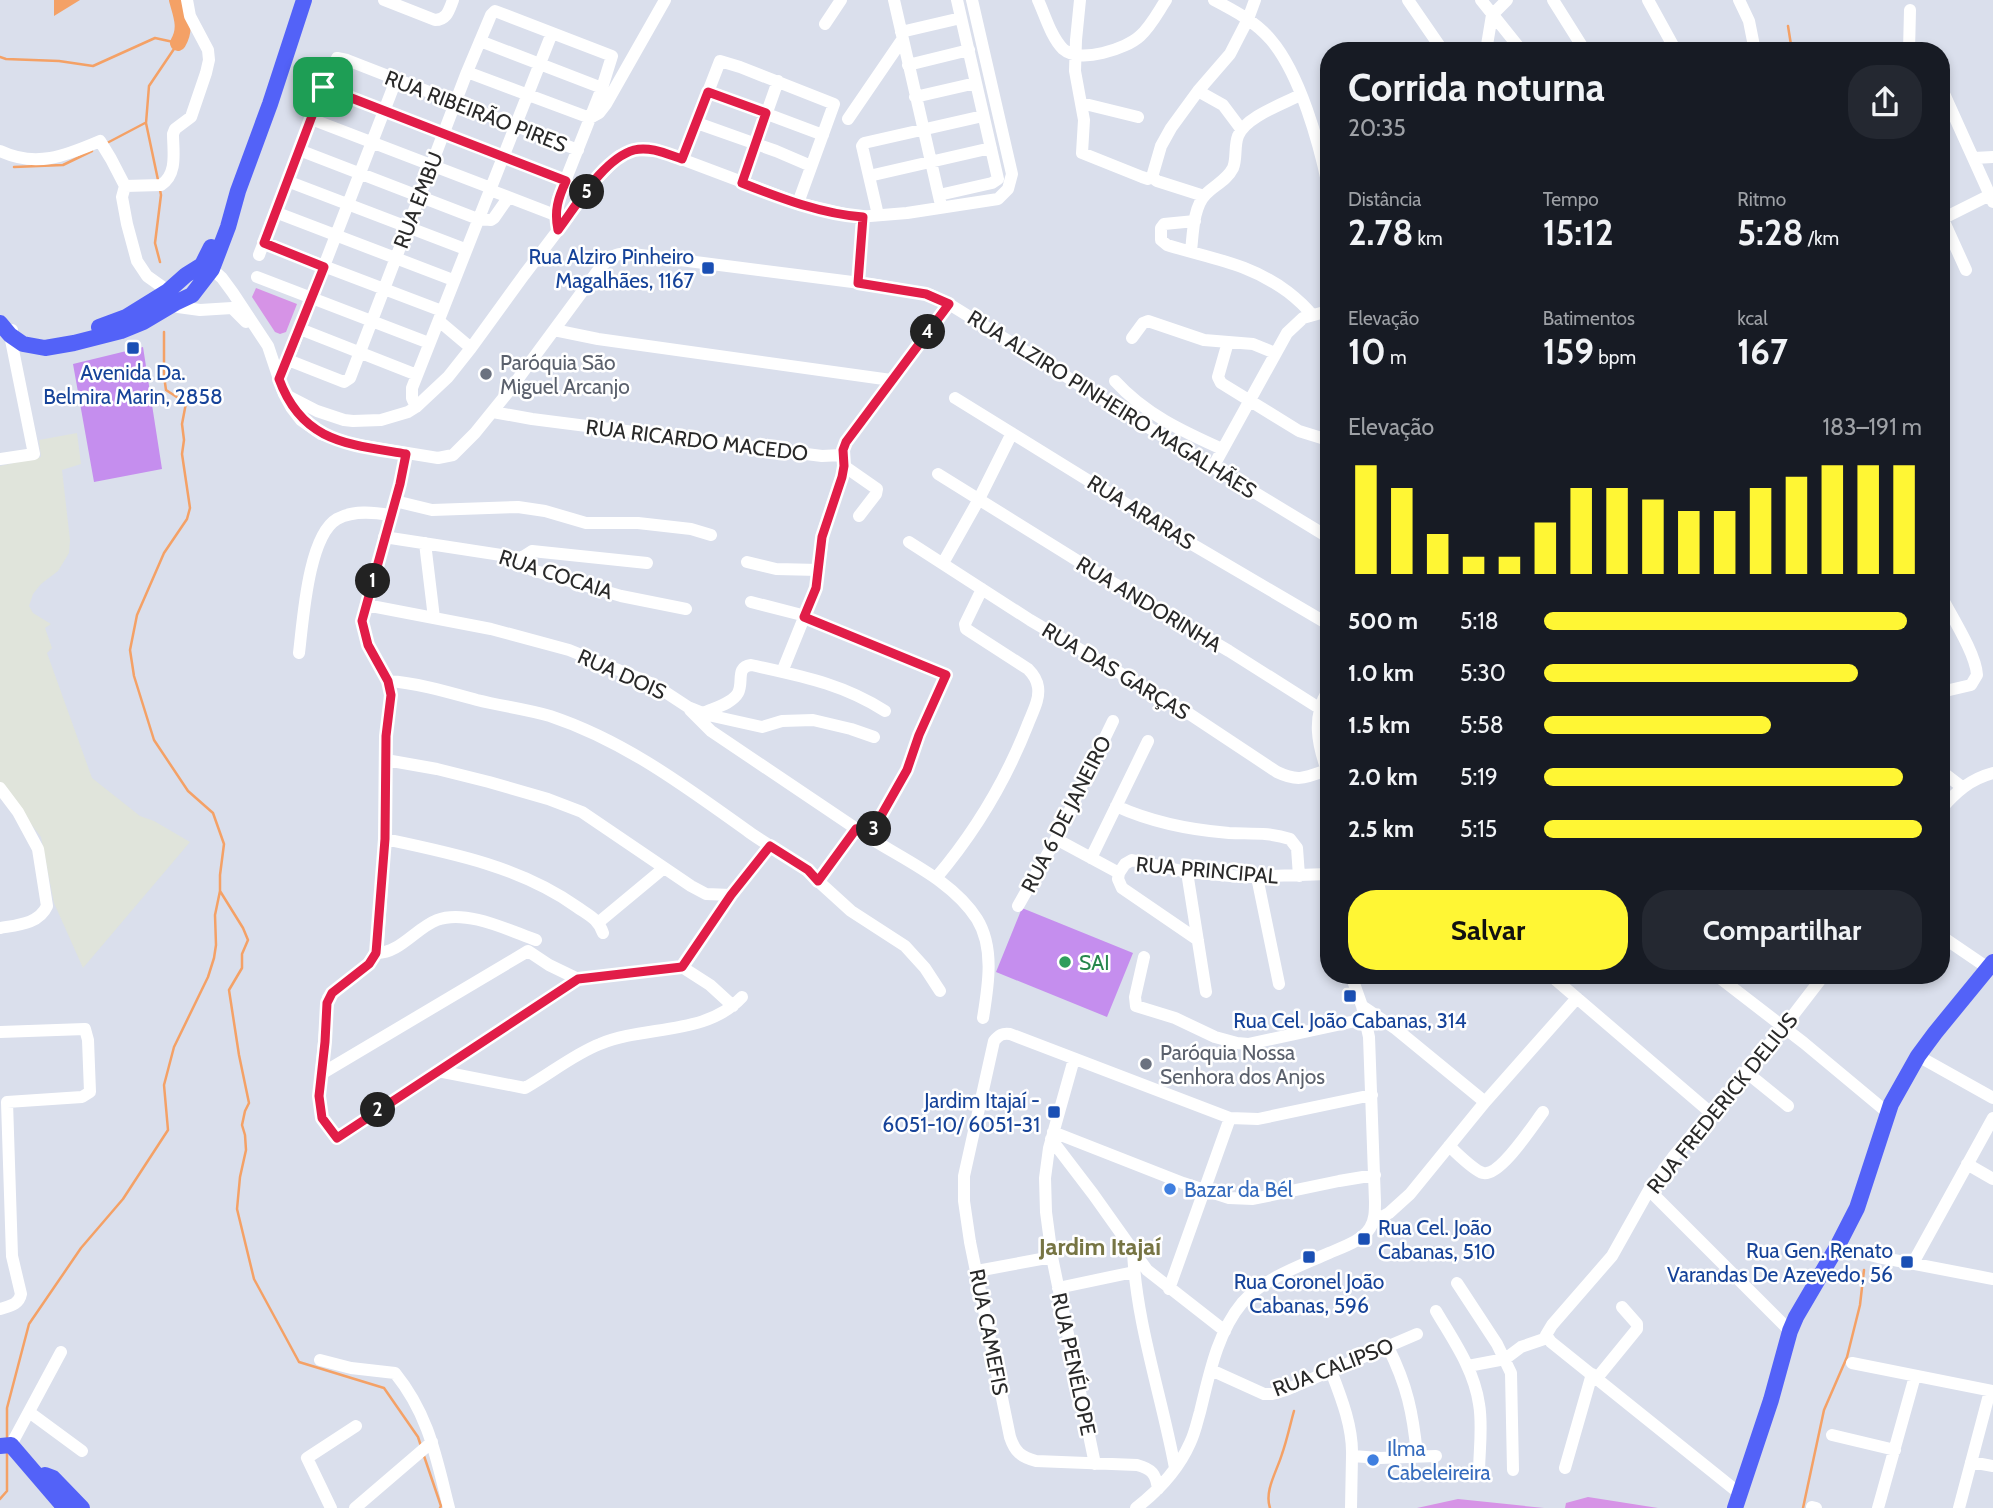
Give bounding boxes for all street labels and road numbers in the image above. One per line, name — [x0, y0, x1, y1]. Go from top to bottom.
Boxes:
street label: RUA RIBEIRÃO PIRES — [381, 64, 571, 157]
street label: RUA EMBU — [388, 148, 448, 252]
street label: RUA ALZIRO PINHEIRO MAGALHÃES — [963, 304, 1261, 504]
street label: RUA RICARDO MACEDO — [584, 414, 810, 466]
street label: RUA ARARAS — [1083, 469, 1199, 555]
street label: RUA COCAIA — [496, 544, 616, 604]
street label: RUA ANDORINHA — [1072, 551, 1226, 657]
street label: RUA DAS GARÇAS — [1038, 617, 1194, 725]
street label: RUA DOIS — [574, 643, 670, 705]
street label: RUA 6 DE JANEIRO — [1016, 732, 1116, 896]
street label: RUA PRINCIPAL — [1135, 851, 1280, 889]
street label: RUA FREDERICK DELIUS — [1641, 1008, 1803, 1198]
street label: RUA CAMEFIS — [964, 1267, 1014, 1397]
street label: RUA PENÉLOPE — [1047, 1290, 1101, 1438]
street label: RUA CALIPSO — [1269, 1333, 1397, 1401]

